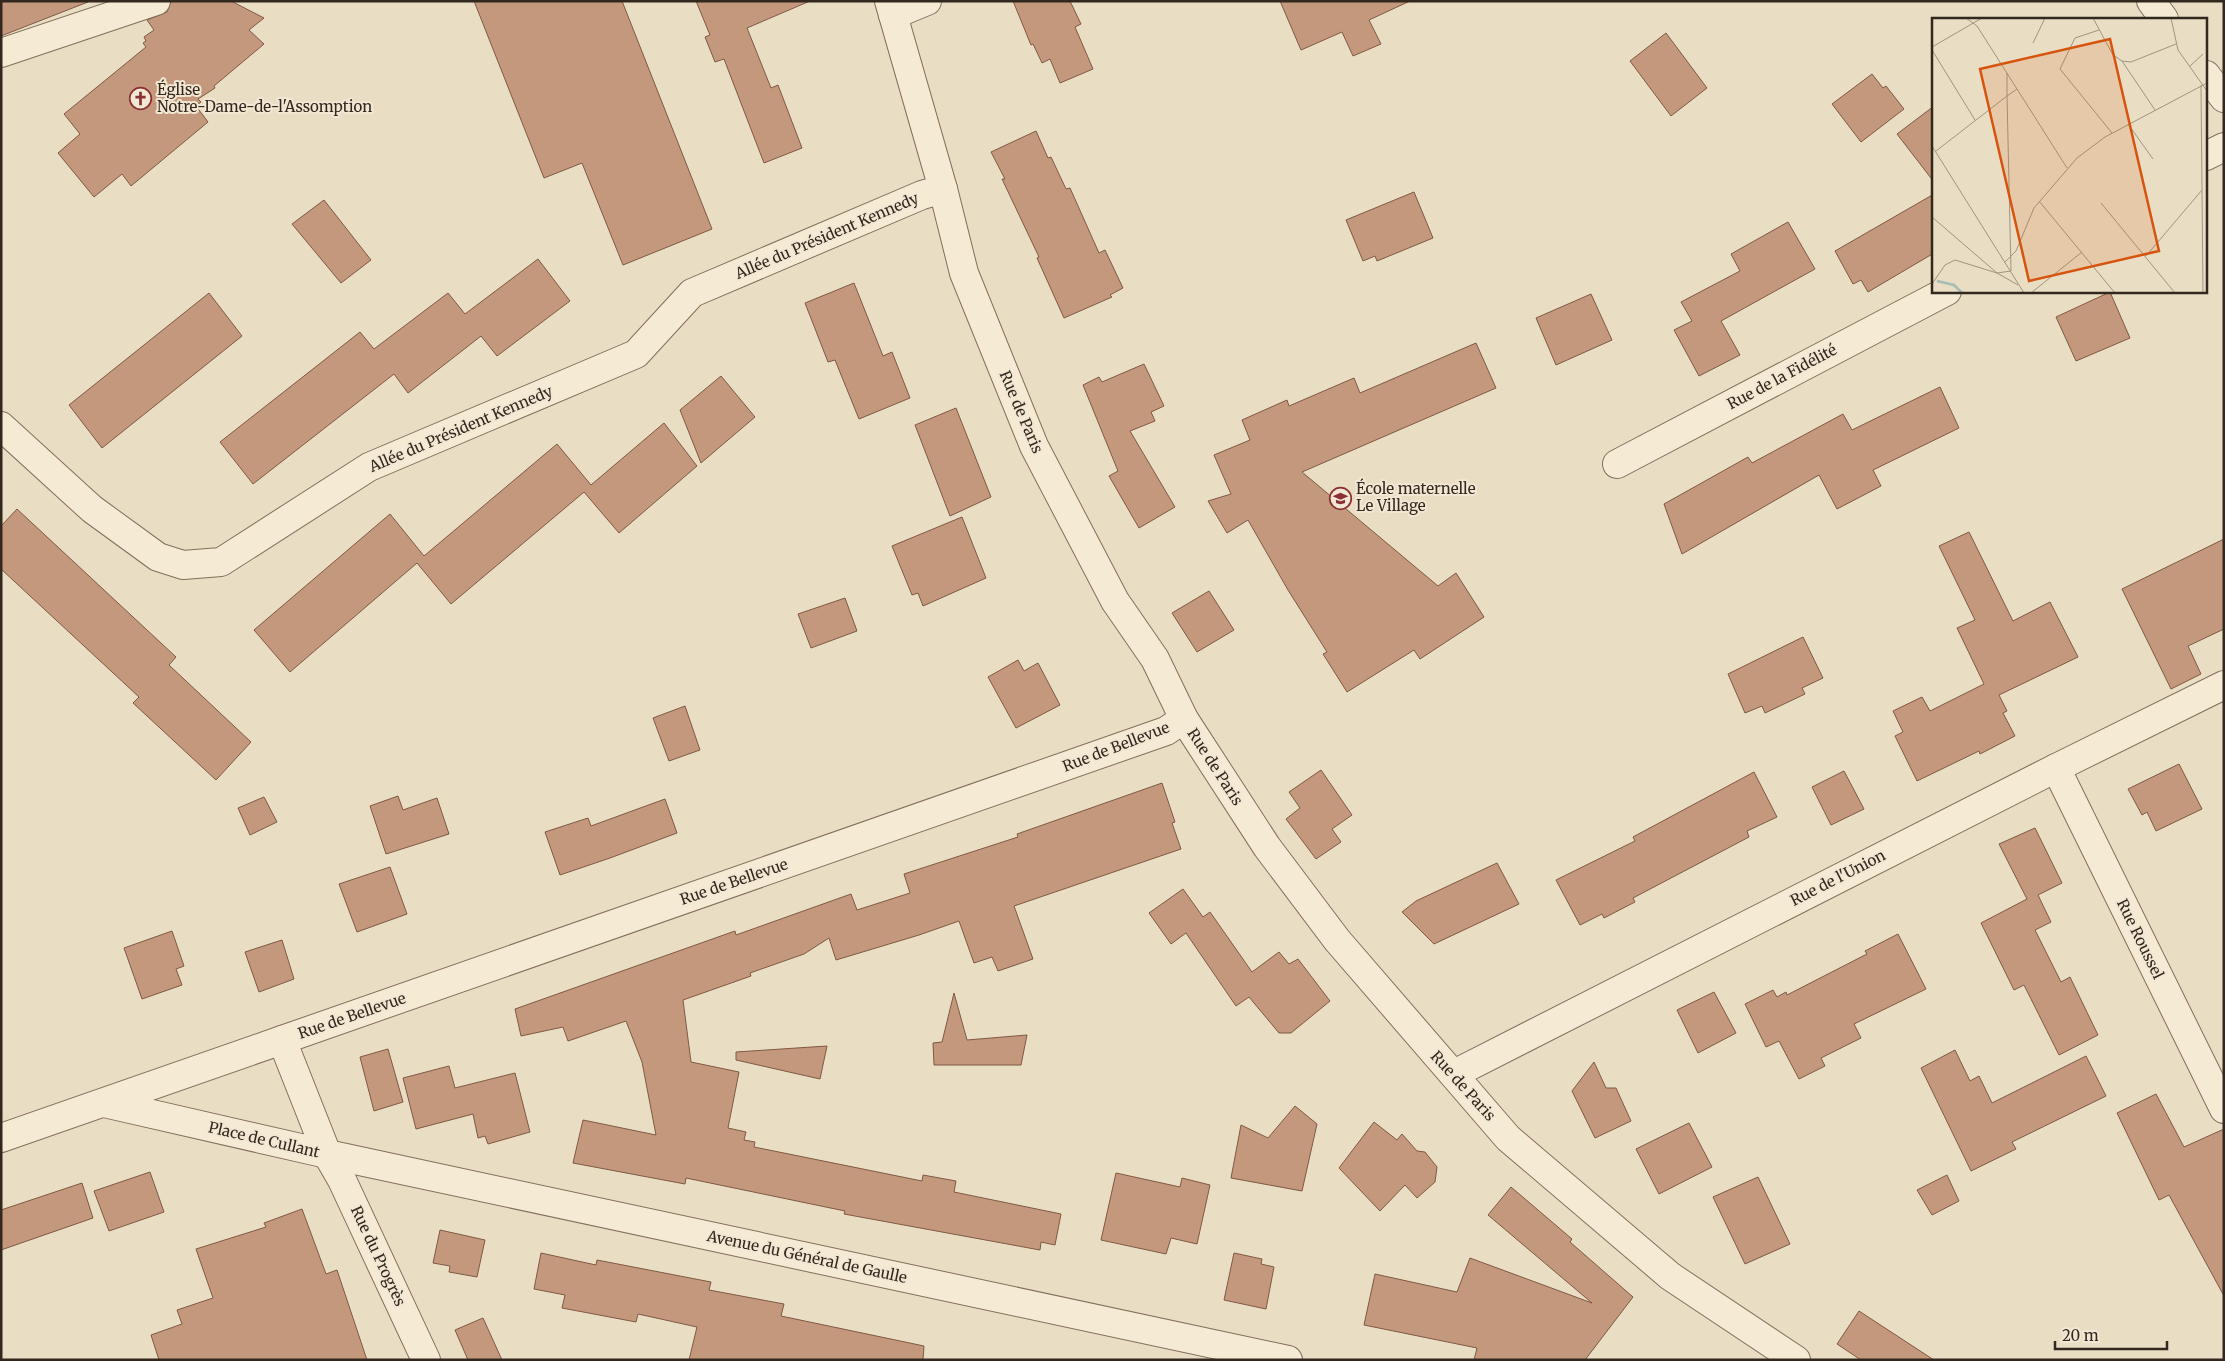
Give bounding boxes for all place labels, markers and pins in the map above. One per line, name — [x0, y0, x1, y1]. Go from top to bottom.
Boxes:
place label: Église Notre-Dame-de-l'Assomption — [157, 79, 372, 116]
church icon: Église Notre-Dame-de-l'Assomption — [129, 87, 153, 111]
place label: École maternelle Le Village — [1356, 478, 1476, 515]
school or university icon: École maternelle Le Village — [1328, 486, 1352, 510]

